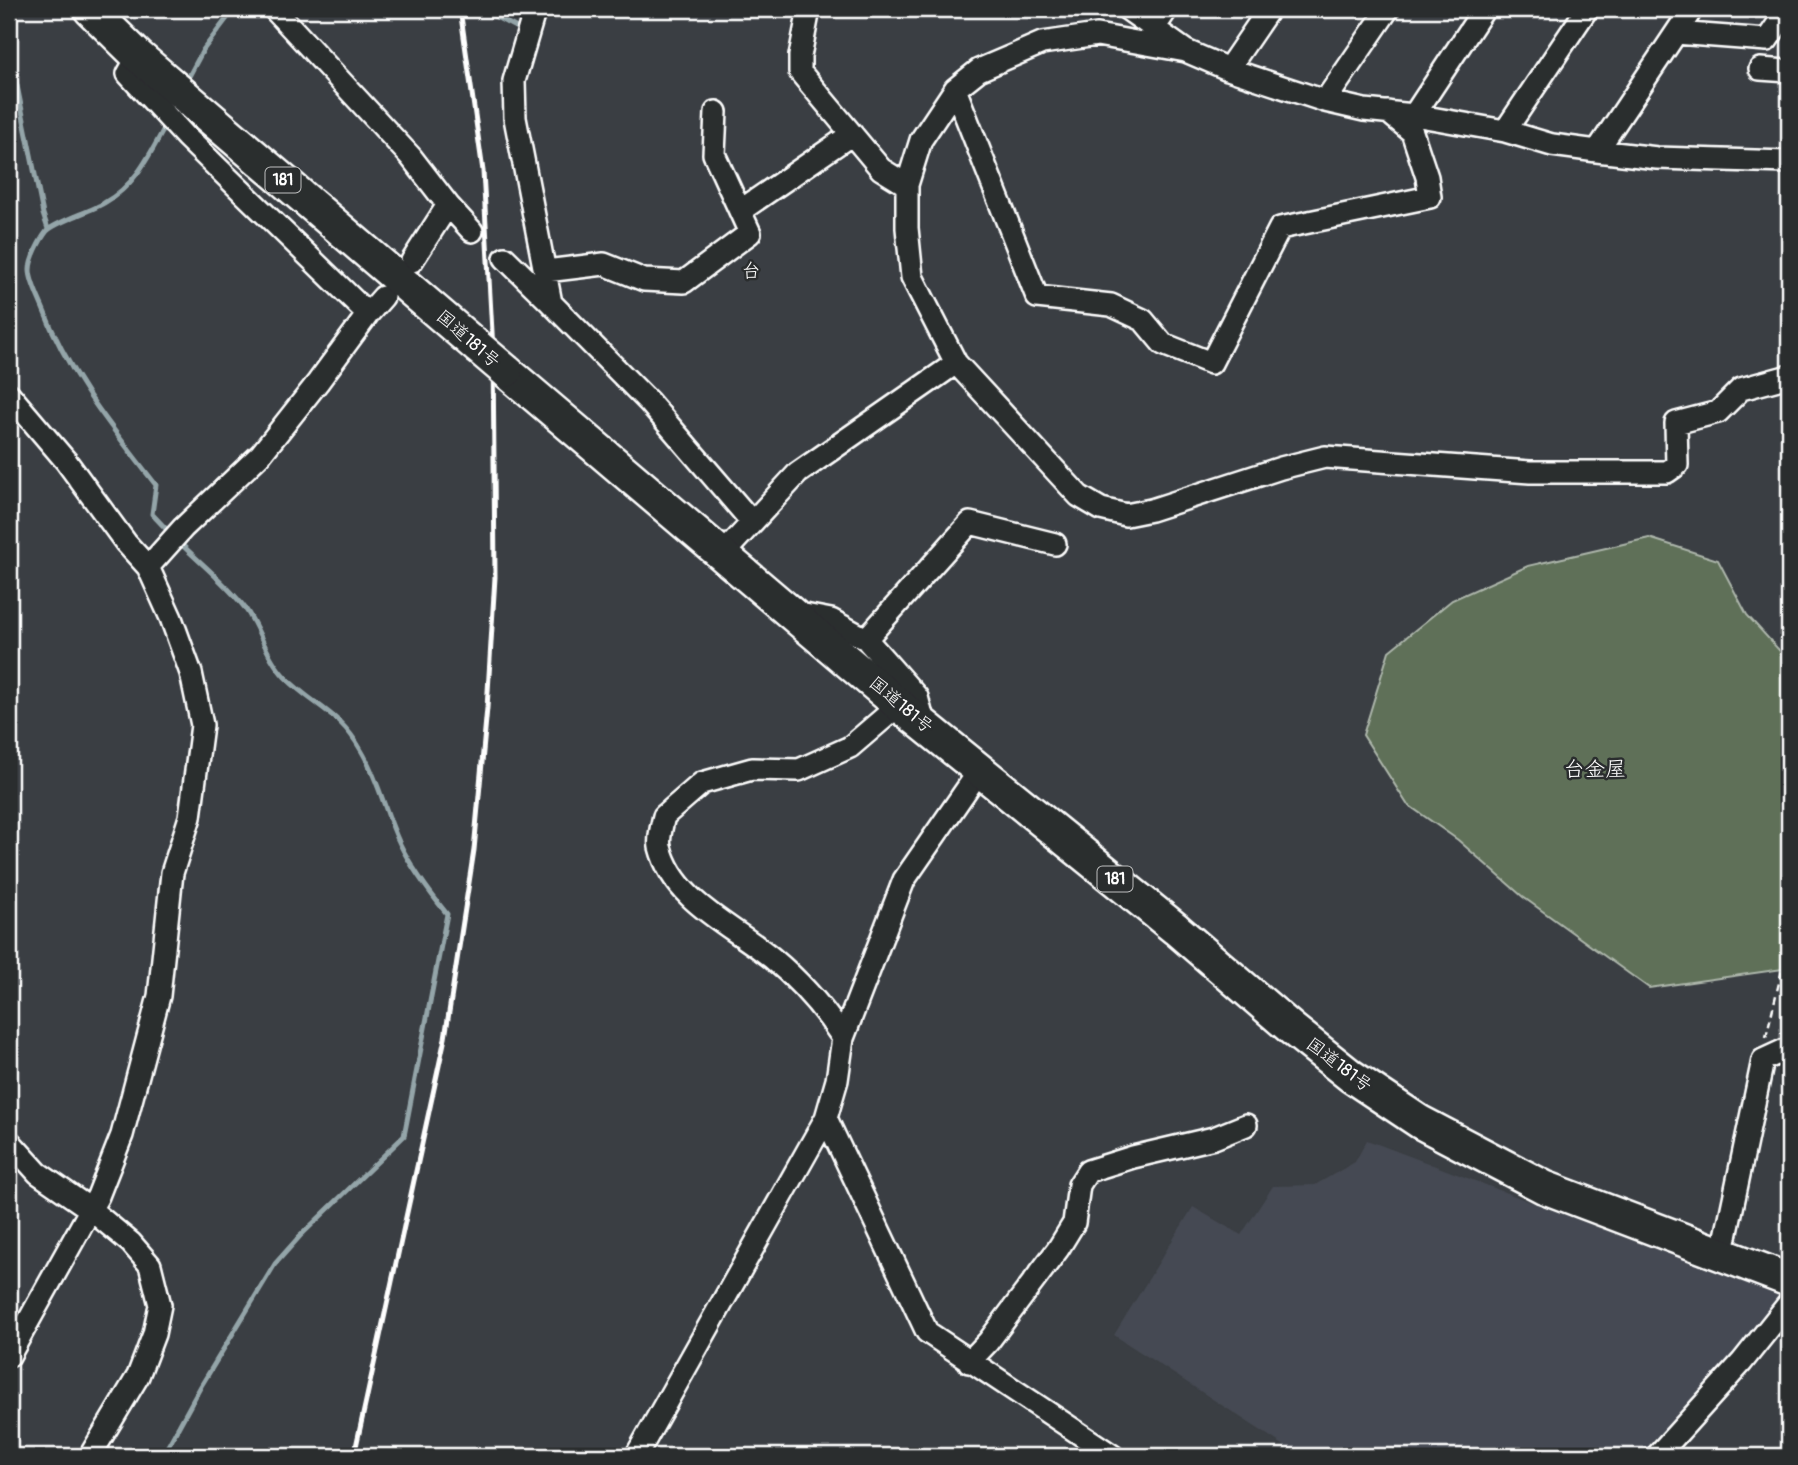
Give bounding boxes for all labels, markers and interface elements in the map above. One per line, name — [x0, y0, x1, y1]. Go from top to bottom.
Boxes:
road number: 181 — [266, 168, 300, 192]
district label: 台 — [741, 259, 761, 283]
street label: 国道181号 — [431, 305, 505, 373]
street label: 国道181号 — [864, 671, 938, 739]
district label: 台金屋 — [1564, 756, 1627, 783]
road number: 181 — [1098, 866, 1132, 892]
street label: 国道181号 — [1301, 1033, 1377, 1097]

